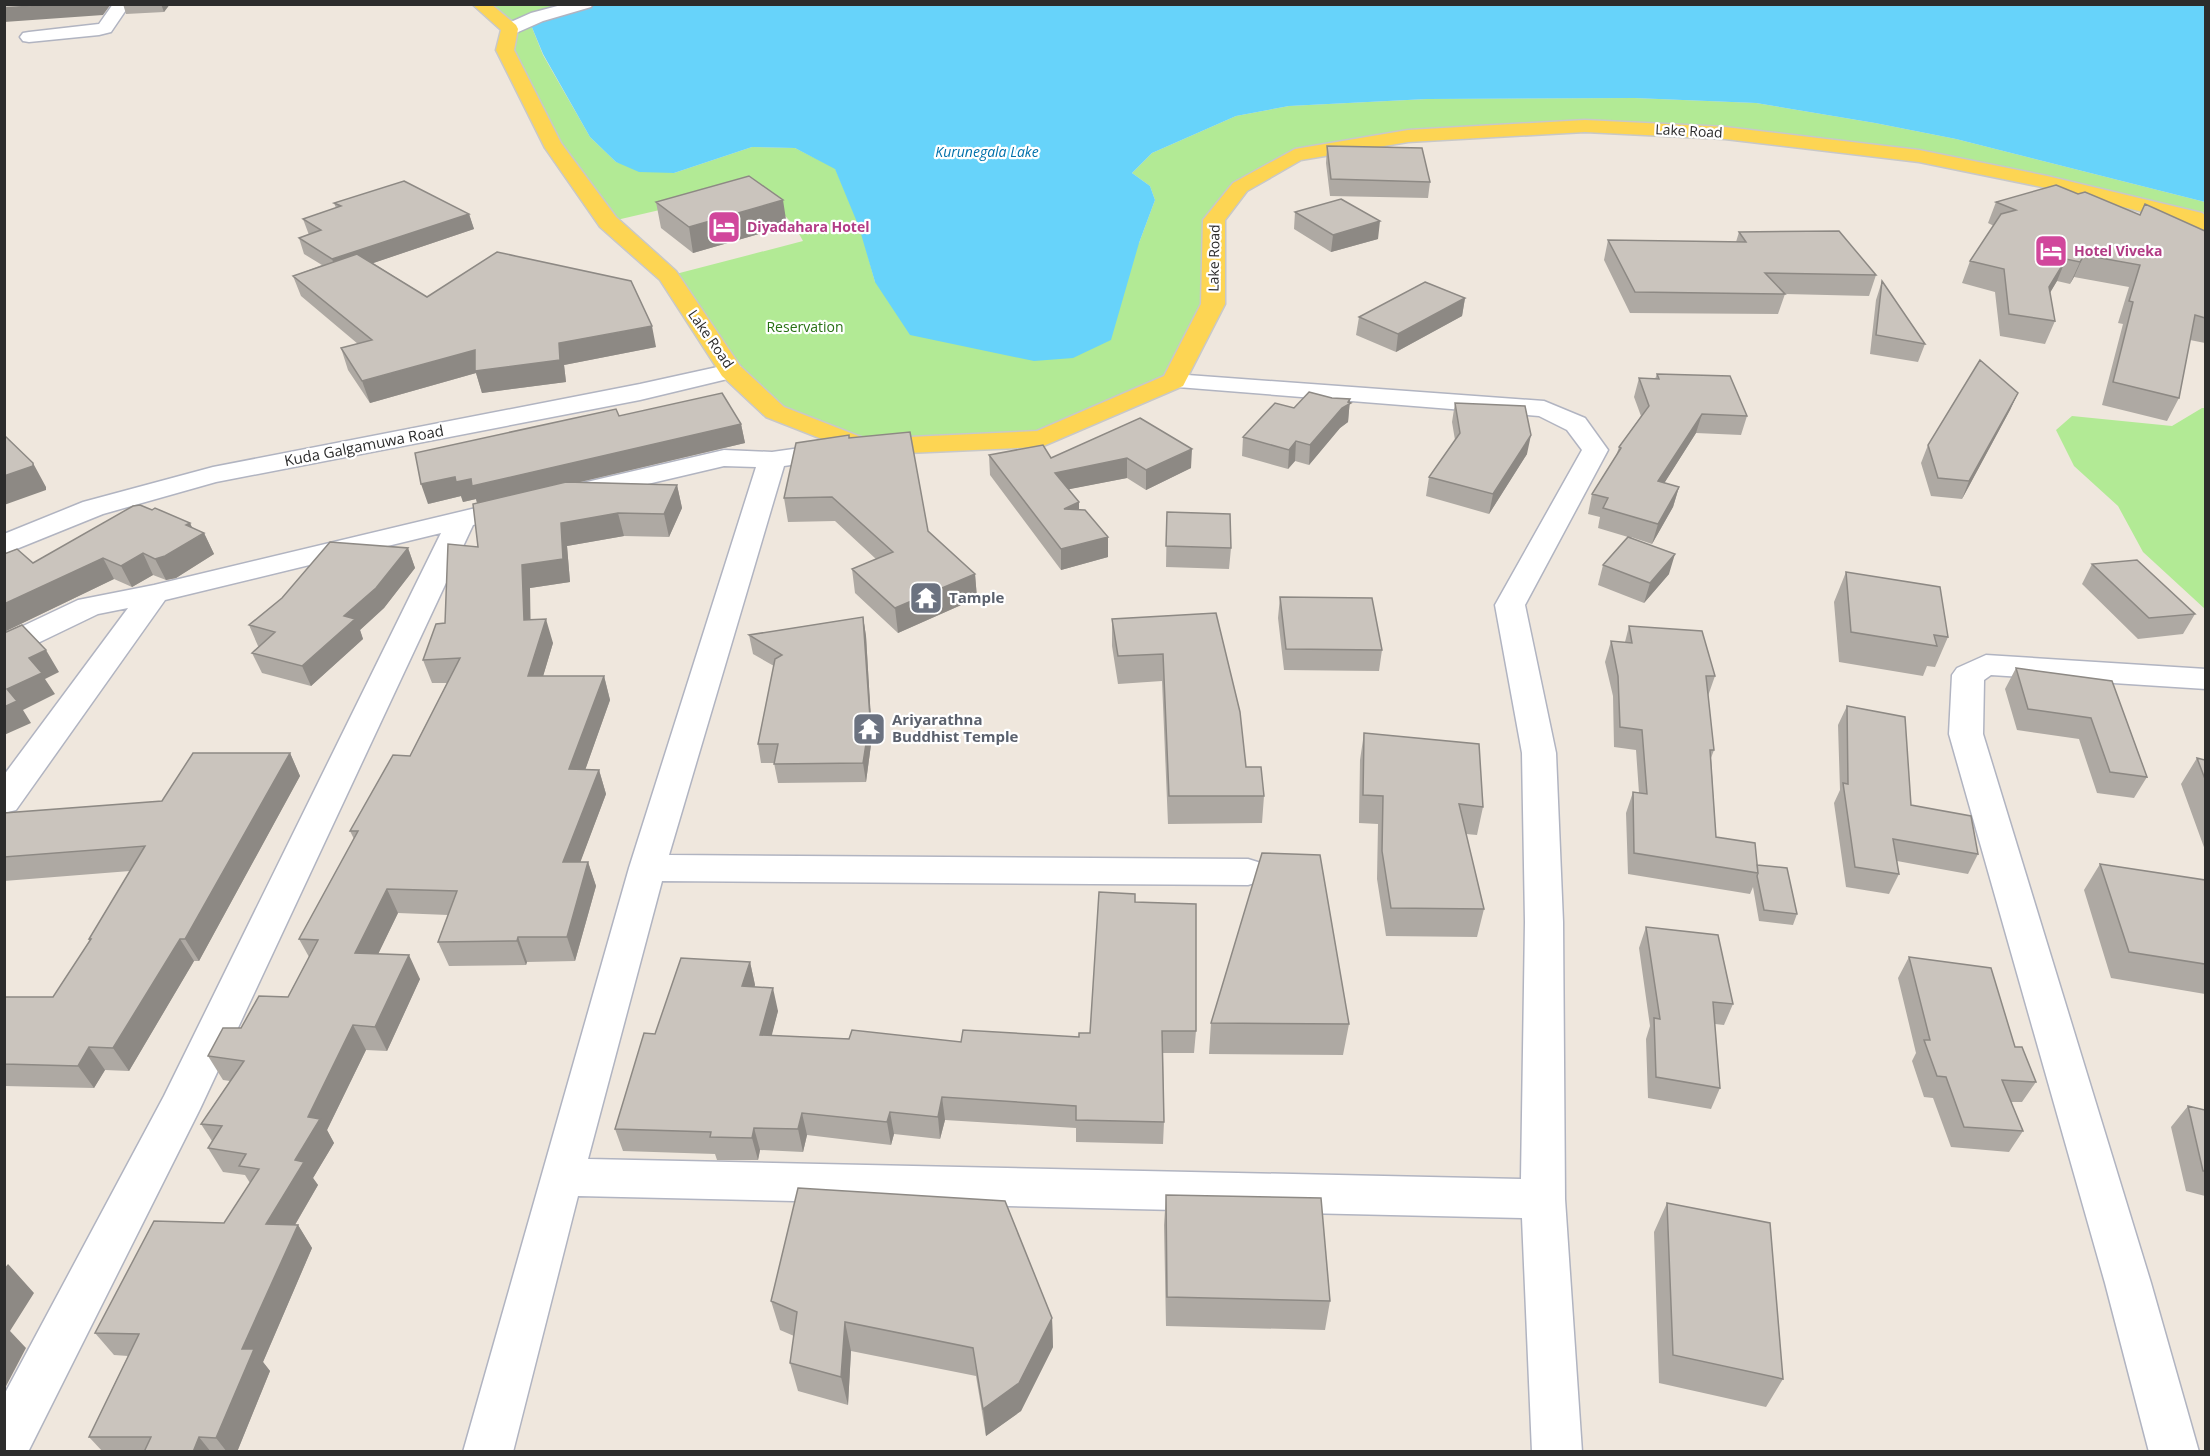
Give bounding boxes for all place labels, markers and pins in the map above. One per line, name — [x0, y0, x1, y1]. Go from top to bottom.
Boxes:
hotel icon: Diyadahara Hotel — [706, 209, 742, 245]
place label: Diyadahara Hotel — [747, 217, 869, 236]
hotel icon: Hotel Viveka — [2033, 233, 2069, 269]
place label: Hotel Viveka — [2074, 241, 2162, 260]
temple icon: Tample — [908, 580, 944, 616]
place label: Tample — [949, 587, 1005, 607]
place label: Ariyarathna Buddhist Temple — [892, 709, 1019, 746]
temple icon: Ariyarathna Buddhist Temple — [851, 711, 887, 747]

